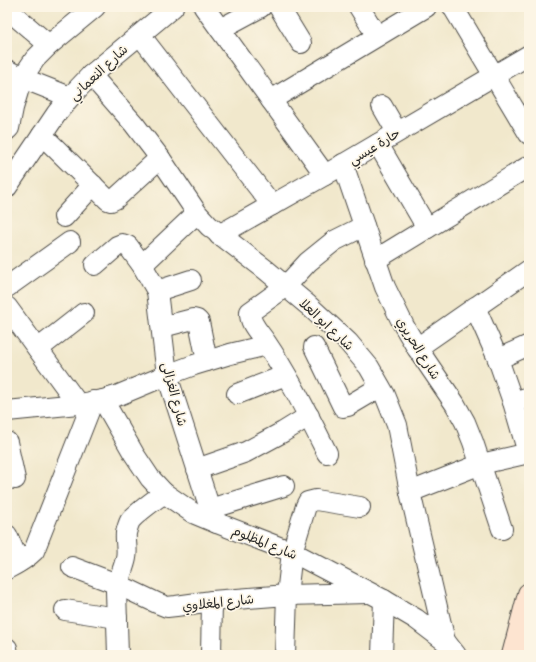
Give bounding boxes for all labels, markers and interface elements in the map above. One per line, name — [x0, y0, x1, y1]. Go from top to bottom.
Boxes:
street label: شارع النعماني — [66, 42, 133, 106]
street label: حارة عيسي — [346, 125, 405, 171]
street label: شارع ابو العلا — [295, 296, 357, 355]
street label: شارع الحريري — [392, 314, 444, 383]
street label: شارع الغزالى — [157, 360, 190, 428]
street label: شارع المظلوم — [229, 523, 299, 565]
street label: شارع المغلاوي — [181, 591, 255, 616]

